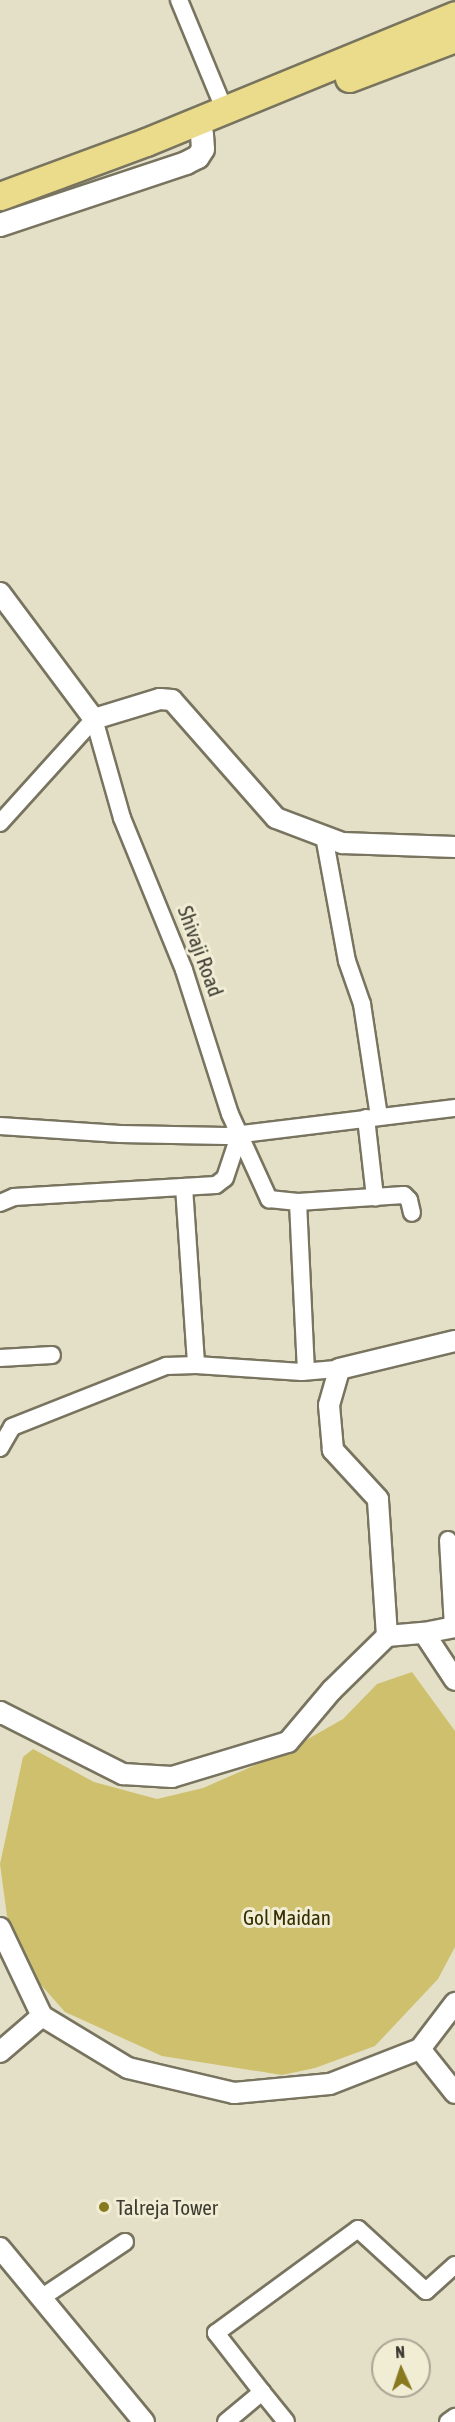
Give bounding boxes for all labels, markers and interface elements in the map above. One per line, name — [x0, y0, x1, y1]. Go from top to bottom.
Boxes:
street label: Shivaji Road — [173, 902, 229, 1000]
park label: Gol Maidan — [243, 1904, 331, 1930]
place label: Talreja Tower — [116, 2194, 218, 2220]
marker: Talreja Tower — [97, 2200, 111, 2214]
north arrow — [371, 2338, 431, 2398]
text: N — [395, 2343, 405, 2361]

